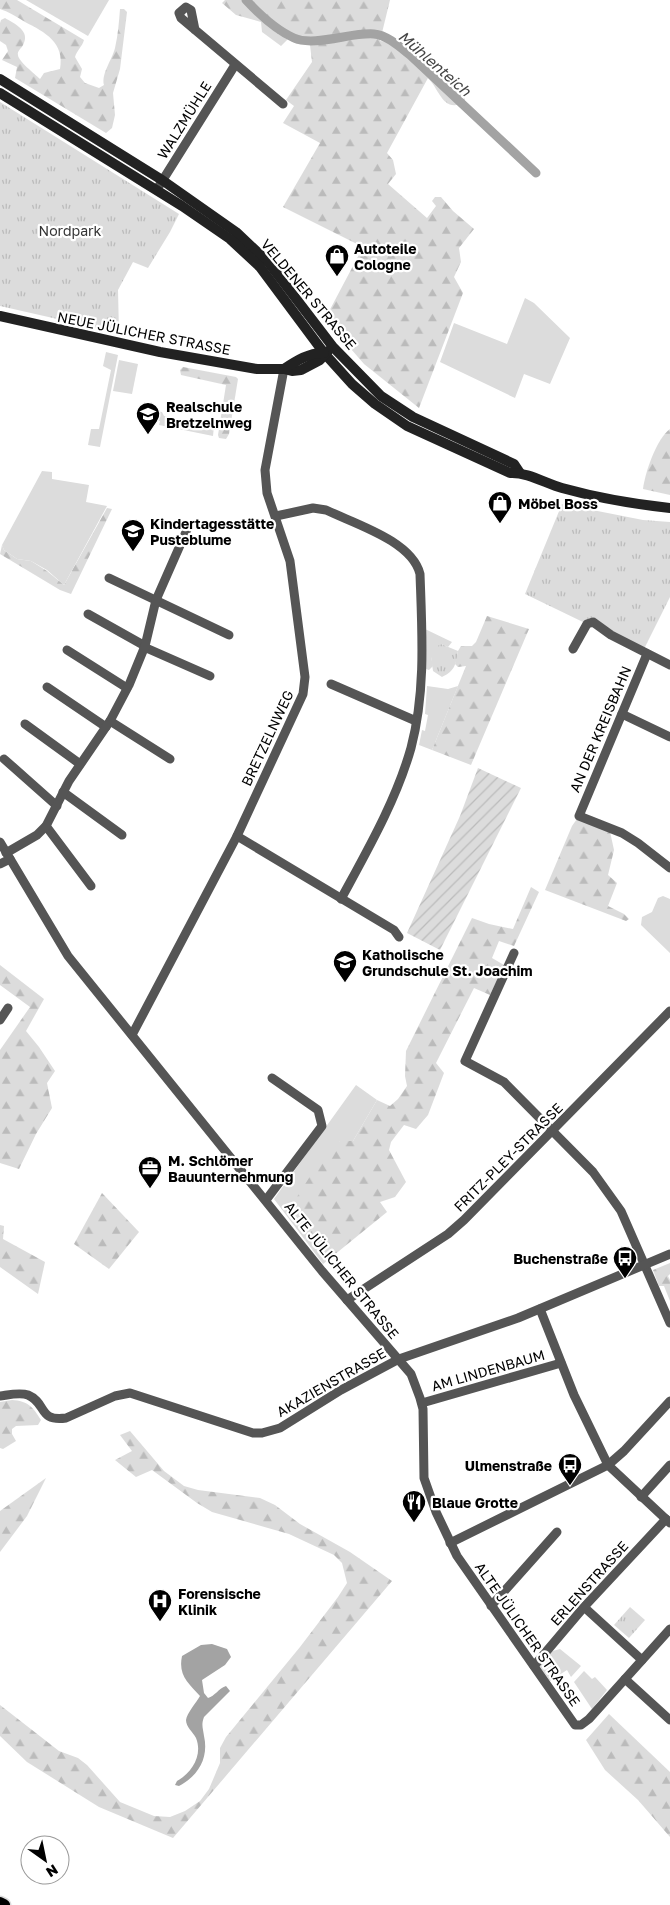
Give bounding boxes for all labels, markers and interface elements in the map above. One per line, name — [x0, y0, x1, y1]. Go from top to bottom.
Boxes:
water label: Mühlenteich — [395, 27, 475, 100]
street label: WALZMÜHLE — [153, 78, 215, 162]
park label: Nordpark — [39, 222, 102, 239]
street label: VELDENER STRASSE — [258, 235, 360, 353]
place label: Autoteile Cologne — [354, 240, 417, 273]
shop icon: Autoteile Cologne — [324, 243, 350, 277]
street label: NEUE JÜLICHER STRASSE — [56, 308, 232, 358]
place label: Realschule Bretzelnweg — [166, 398, 252, 431]
school or university icon: Realschule Bretzelnweg — [135, 401, 161, 435]
shop icon: Möbel Boss — [487, 490, 513, 524]
place label: Möbel Boss — [518, 495, 598, 512]
place label: Kindertagesstätte Pusteblume — [150, 515, 274, 548]
school or university icon: Kindertagesstätte Pusteblume — [120, 518, 146, 552]
street label: AN DER KREISBAHN — [566, 663, 634, 795]
street label: BRETZELNWEG — [237, 687, 297, 789]
place label: Katholische Grundschule St. Joachim — [362, 946, 533, 979]
school or university icon: Katholische Grundschule St. Joachim — [332, 949, 358, 983]
street label: FRITZ-PLEY-STRASSE — [450, 1099, 566, 1215]
place label: M. Schlömer Bauunternehmung — [168, 1152, 293, 1185]
office icon: M. Schlömer Bauunternehmung — [137, 1155, 163, 1189]
street label: ALTE JÜLICHER STRASSE — [281, 1198, 403, 1342]
bus stop icon: Buchenstraße — [612, 1245, 638, 1279]
place label: Buchenstraße — [513, 1250, 608, 1267]
street label: AKAZIENSTRASSE — [273, 1344, 389, 1420]
street label: AM LINDENBAUM — [429, 1346, 547, 1394]
bus stop icon: Ulmenstraße — [557, 1452, 583, 1486]
place label: Ulmenstraße — [465, 1457, 552, 1474]
restaurant icon: Blaue Grotte — [401, 1489, 427, 1523]
place label: Blaue Grotte — [432, 1494, 518, 1511]
street label: ERLENSTRASSE — [547, 1537, 631, 1629]
street label: ALTE JÜLICHER STRASSE — [472, 1559, 584, 1709]
place label: Forensische Klinik — [178, 1585, 261, 1618]
hospital icon: Forensische Klinik — [147, 1588, 173, 1622]
north arrow — [20, 1835, 70, 1885]
text: N — [43, 1861, 61, 1881]

